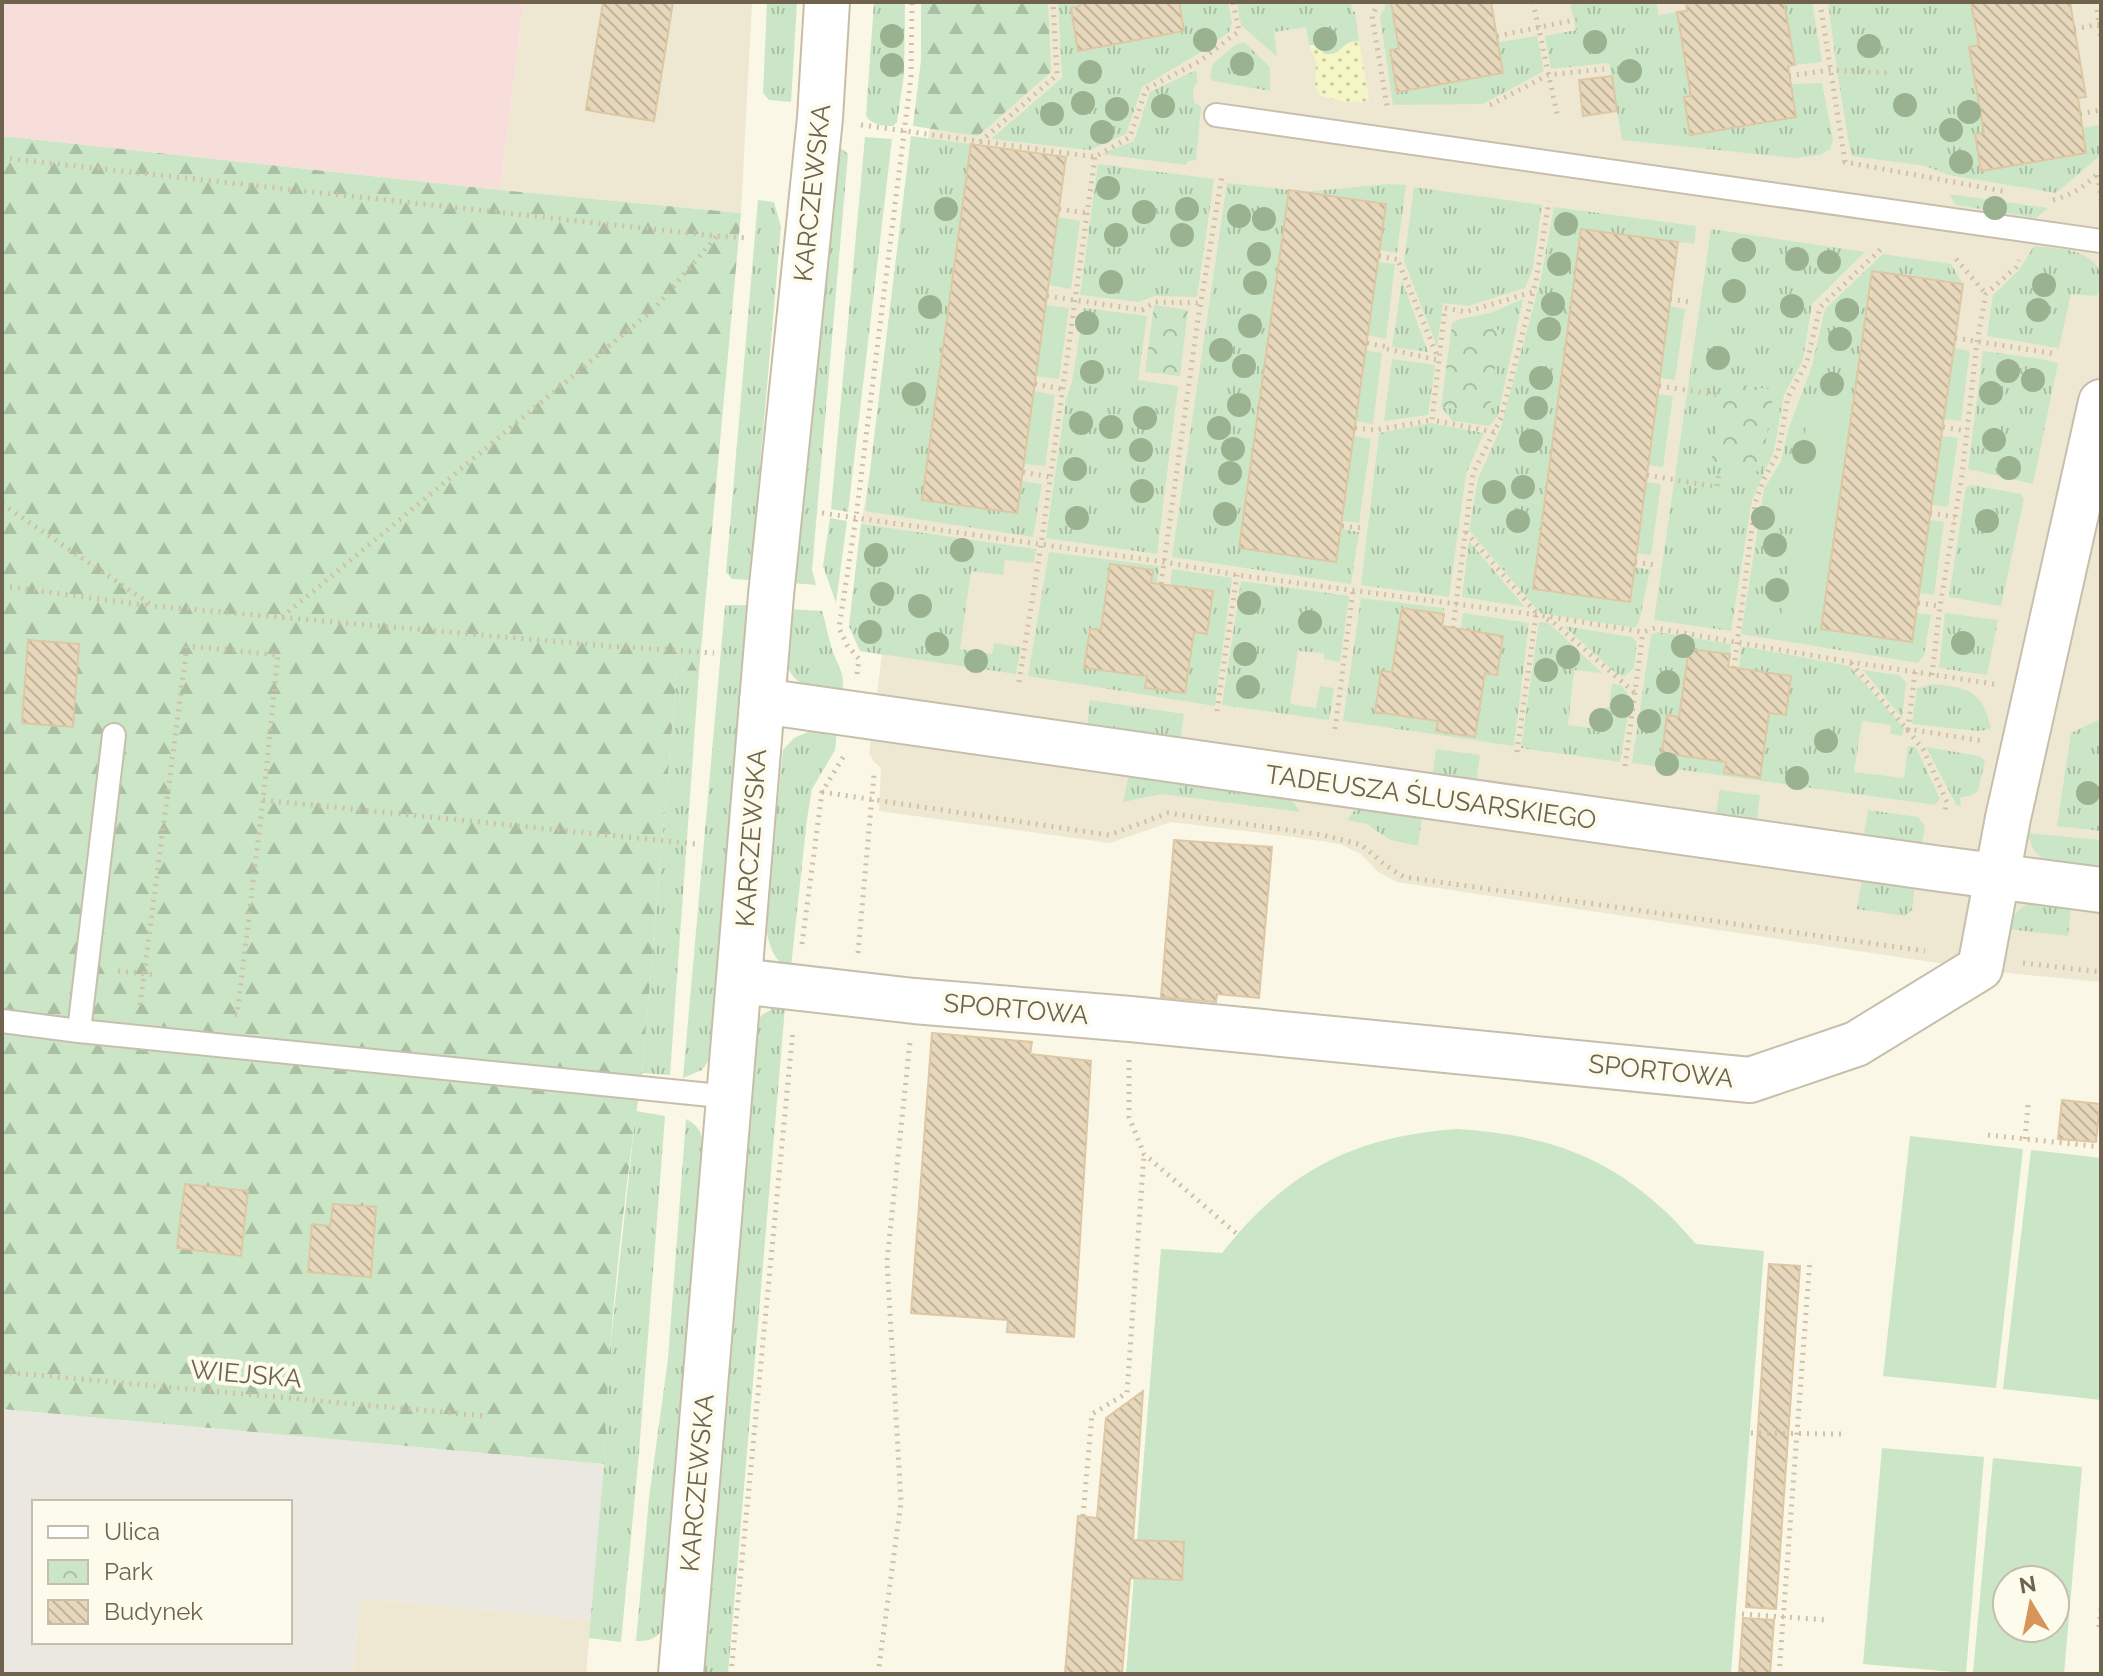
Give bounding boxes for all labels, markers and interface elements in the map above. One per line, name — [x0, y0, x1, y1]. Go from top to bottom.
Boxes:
street label: KARCZEWSKA — [788, 102, 836, 283]
street label: KARCZEWSKA — [730, 748, 772, 928]
street label: TADEUSZA ŚLUSARSKIEGO — [1264, 758, 1598, 835]
street label: SPORTOWA — [942, 988, 1090, 1030]
street label: SPORTOWA — [1587, 1048, 1735, 1094]
street label: WIEJSKA — [189, 1354, 304, 1394]
street label: KARCZEWSKA — [674, 1393, 720, 1573]
legend — [32, 1500, 292, 1644]
text: Ulica — [104, 1517, 160, 1546]
text: Park — [104, 1557, 153, 1586]
north arrow — [1991, 1564, 2071, 1644]
text: N — [2017, 1570, 2038, 1599]
text: Budynek — [104, 1597, 203, 1626]

